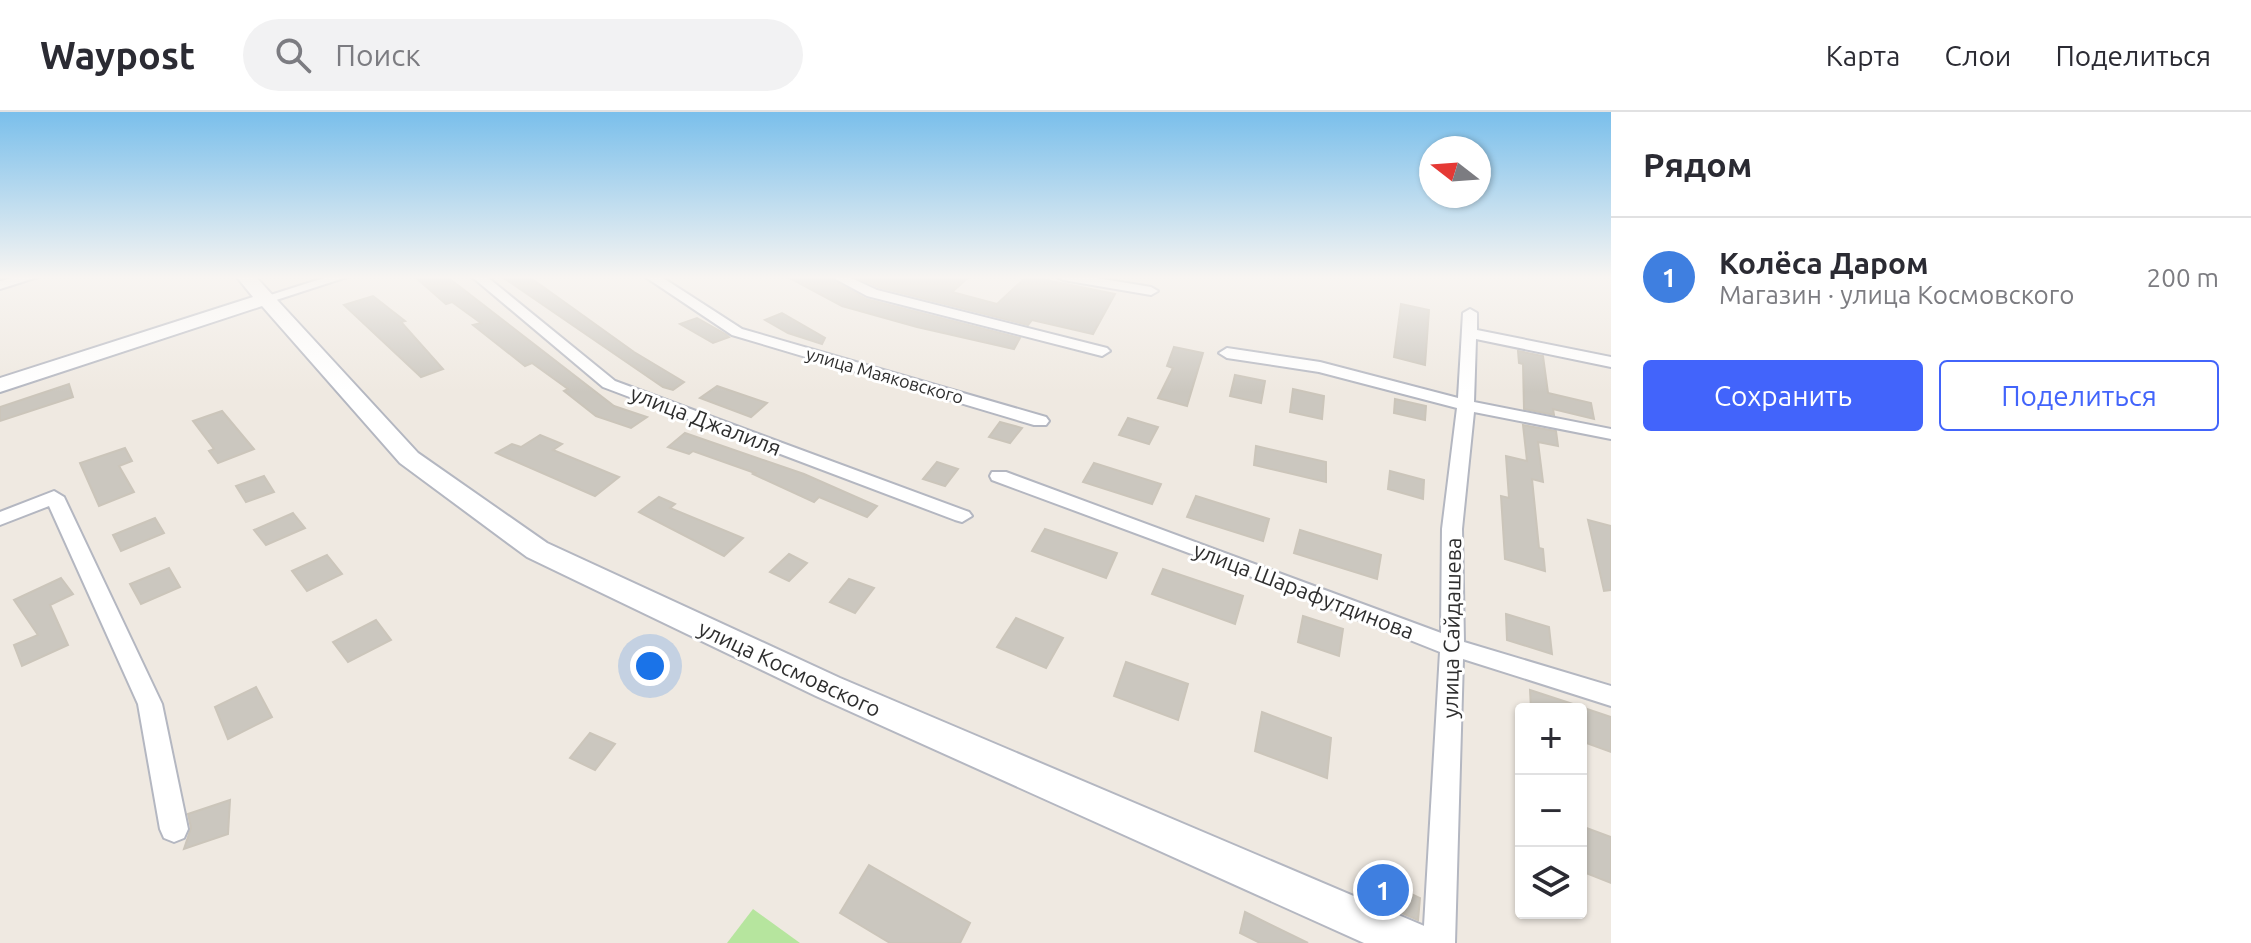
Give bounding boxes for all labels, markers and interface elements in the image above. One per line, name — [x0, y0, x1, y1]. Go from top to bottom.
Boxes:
search box — [243, 19, 803, 91]
icon: search — [271, 33, 315, 77]
text: Waypost — [40, 34, 195, 76]
text: Поиск — [335, 38, 421, 72]
text: Карта — [1826, 40, 1900, 71]
text: Слои — [1944, 40, 2011, 71]
text: Поделиться — [2055, 40, 2211, 71]
north arrow — [1419, 136, 1491, 208]
text: Рядом — [1643, 145, 1752, 183]
text: Колёса Даром — [1719, 246, 1929, 280]
text: 1 — [1662, 263, 1676, 292]
text: 200 m — [2147, 263, 2219, 292]
text: Магазин · улица Космовского — [1719, 280, 2074, 309]
street label: улица Маяковского — [804, 343, 966, 407]
button: Сохранить — [1643, 360, 1923, 431]
button: Поделиться — [1939, 360, 2219, 431]
street label: улица Джалиля — [627, 380, 785, 460]
street label: улица Шарафутдинова — [1190, 536, 1418, 644]
street label: улица Сайдашева — [1437, 537, 1465, 719]
street label: улица Космовского — [695, 615, 885, 721]
your location — [630, 646, 670, 686]
map controls — [1515, 703, 1587, 919]
button: + — [1515, 703, 1587, 775]
button: − — [1515, 775, 1587, 847]
button: layers — [1515, 847, 1587, 919]
pin: 1 — [1357, 860, 1409, 920]

